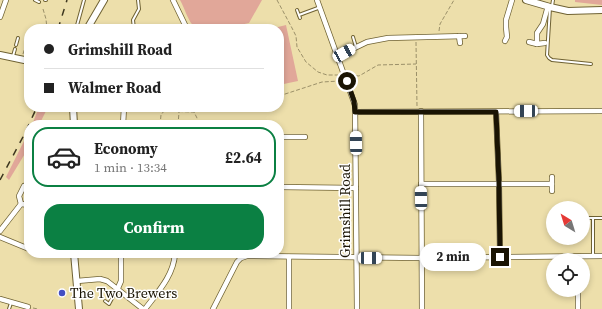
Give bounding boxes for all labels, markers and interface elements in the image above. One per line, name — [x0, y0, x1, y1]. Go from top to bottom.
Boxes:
text: Grimshill Road — [68, 39, 172, 60]
car — [331, 42, 357, 64]
route start — [338, 72, 356, 90]
text: Walmer Road — [68, 77, 161, 98]
car — [514, 105, 538, 117]
car — [350, 131, 362, 155]
text: Economy — [94, 138, 158, 159]
icon: car — [46, 139, 82, 175]
text: £2.64 — [225, 147, 262, 168]
text: 1 min · 13:34 — [94, 159, 167, 176]
street label: Grimshill Road — [335, 164, 355, 258]
car — [415, 186, 427, 210]
north arrow — [546, 201, 590, 245]
map controls — [546, 201, 590, 297]
button: Confirm — [44, 204, 264, 250]
callout: 2 min — [420, 243, 486, 271]
text: 2 min — [436, 248, 470, 265]
route end — [491, 248, 509, 266]
car — [358, 252, 382, 264]
button: locate — [546, 253, 590, 297]
place label: The Two Brewers — [70, 283, 177, 303]
marker: The Two Brewers — [57, 288, 67, 298]

